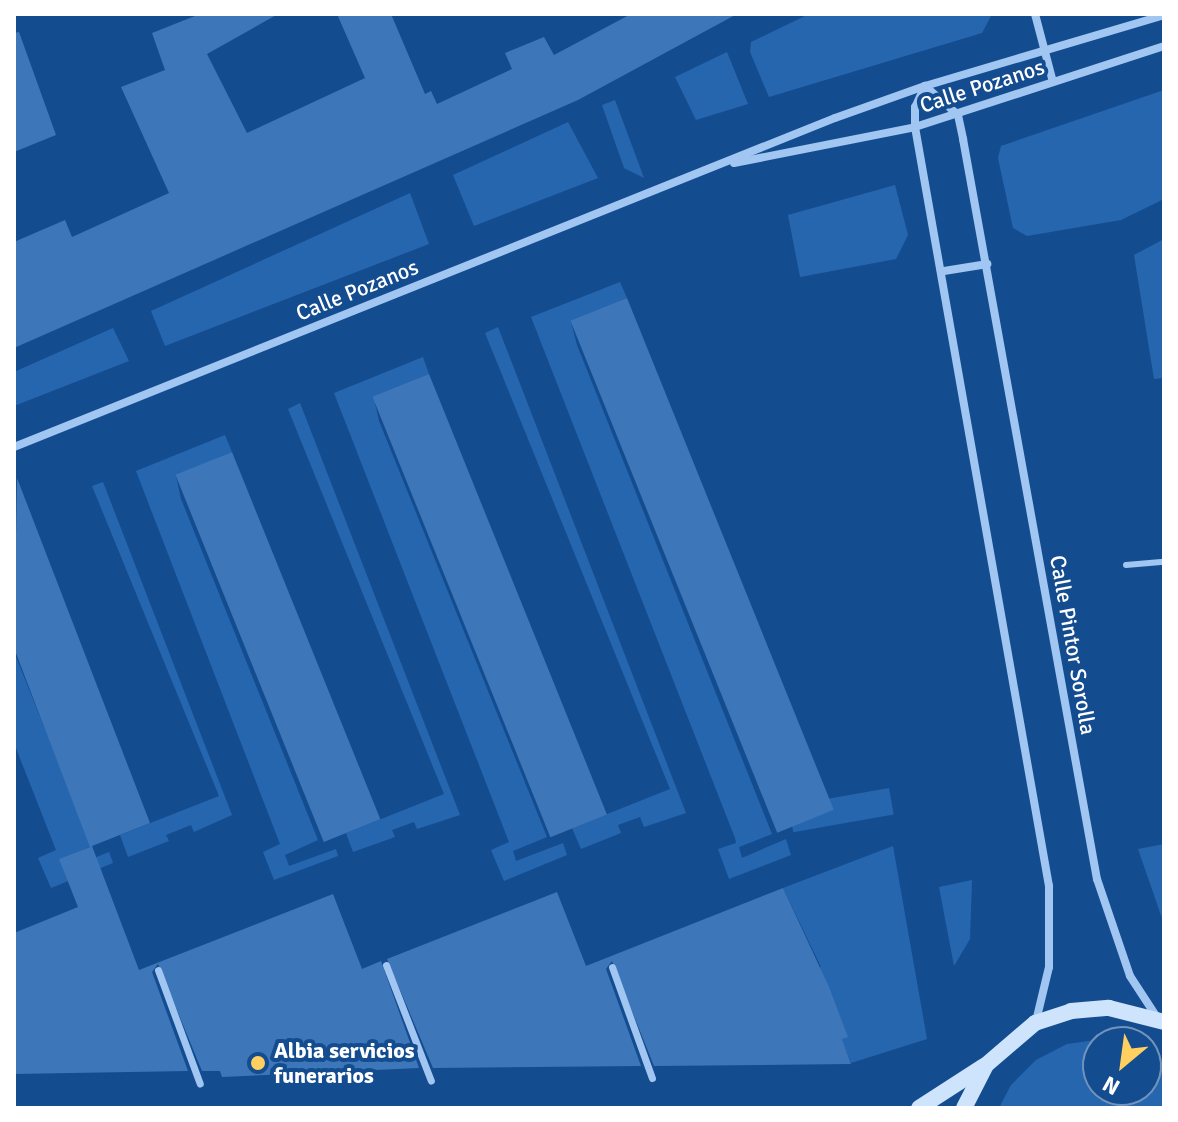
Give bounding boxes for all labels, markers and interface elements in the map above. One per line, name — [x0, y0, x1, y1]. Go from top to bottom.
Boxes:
street label: Calle Pozanos — [916, 53, 1048, 119]
street label: Calle Pozanos — [292, 253, 422, 327]
street label: Calle Pintor Sorolla — [1044, 553, 1102, 737]
north arrow — [1082, 1026, 1162, 1106]
place label: Albia servicios funerarios — [274, 1037, 414, 1088]
marker: Albia servicios funerarios — [249, 1054, 267, 1072]
text: N — [1098, 1070, 1124, 1101]

